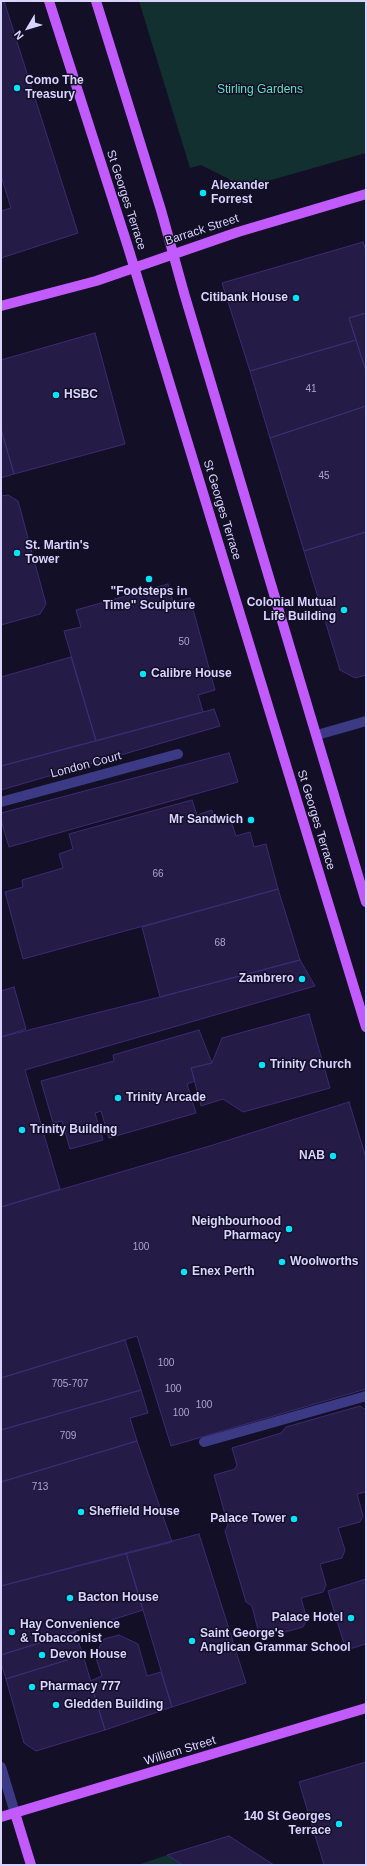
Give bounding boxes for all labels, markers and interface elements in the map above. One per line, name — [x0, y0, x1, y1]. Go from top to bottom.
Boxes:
north arrow — [8, 8, 48, 48]
text: N — [11, 29, 26, 42]
place label: Como The Treasury — [25, 74, 84, 102]
marker: Como The Treasury — [12, 83, 22, 93]
park label: Stirling Gardens — [217, 83, 303, 97]
street label: St Georges Terrace — [103, 148, 149, 252]
place label: Alexander Forrest — [211, 179, 269, 207]
marker: Alexander Forrest — [198, 188, 208, 198]
street label: Barrack Street — [163, 211, 241, 249]
place label: Citibank House — [201, 291, 288, 305]
marker: Citibank House — [291, 293, 301, 303]
house number: 41 — [305, 383, 317, 395]
place label: HSBC — [64, 388, 98, 402]
marker: HSBC — [51, 390, 61, 400]
street label: St Georges Terrace — [200, 458, 244, 562]
house number: 45 — [318, 470, 330, 482]
place label: St. Martin's Tower — [25, 539, 89, 567]
marker: St. Martin's Tower — [12, 548, 22, 558]
marker: "Footsteps in Time" Sculpture — [144, 574, 154, 584]
place label: "Footsteps in Time" Sculpture — [103, 585, 195, 613]
place label: Colonial Mutual Life Building — [247, 596, 336, 624]
marker: Colonial Mutual Life Building — [339, 605, 349, 615]
house number: 50 — [178, 636, 190, 648]
place label: Calibre House — [151, 667, 232, 681]
marker: Calibre House — [138, 669, 148, 679]
street label: London Court — [49, 749, 123, 781]
street label: St Georges Terrace — [294, 768, 338, 872]
place label: Mr Sandwich — [169, 813, 243, 827]
marker: Mr Sandwich — [246, 815, 256, 825]
house number: 66 — [152, 868, 164, 880]
house number: 68 — [214, 937, 226, 949]
place label: Zambrero — [239, 972, 294, 986]
marker: Zambrero — [297, 974, 307, 984]
place label: Trinity Church — [270, 1058, 351, 1072]
marker: Trinity Church — [257, 1060, 267, 1070]
place label: Trinity Arcade — [126, 1091, 206, 1105]
marker: Trinity Arcade — [113, 1093, 123, 1103]
place label: Trinity Building — [30, 1123, 117, 1137]
marker: Trinity Building — [17, 1125, 27, 1135]
place label: NAB — [299, 1149, 325, 1163]
marker: NAB — [328, 1151, 338, 1161]
place label: Neighbourhood Pharmacy — [192, 1215, 281, 1243]
marker: Neighbourhood Pharmacy — [284, 1224, 294, 1234]
house number: 100 — [133, 1241, 149, 1253]
place label: Woolworths — [290, 1255, 358, 1269]
marker: Woolworths — [277, 1257, 287, 1267]
place label: Enex Perth — [192, 1265, 255, 1279]
marker: Enex Perth — [179, 1267, 189, 1277]
house number: 100 — [158, 1357, 174, 1369]
house number: 705-707 — [52, 1378, 88, 1390]
house number: 100 — [165, 1383, 181, 1395]
house number: 100 — [196, 1399, 212, 1411]
house number: 100 — [173, 1407, 189, 1419]
house number: 709 — [60, 1430, 76, 1442]
house number: 713 — [32, 1481, 48, 1493]
place label: Sheffield House — [89, 1505, 180, 1519]
marker: Sheffield House — [76, 1507, 86, 1517]
place label: Palace Tower — [210, 1512, 286, 1526]
marker: Palace Tower — [289, 1514, 299, 1524]
place label: Bacton House — [78, 1591, 159, 1605]
marker: Bacton House — [65, 1593, 75, 1603]
place label: Palace Hotel — [272, 1611, 343, 1625]
marker: Palace Hotel — [346, 1613, 356, 1623]
place label: Hay Convenience & Tobacconist — [20, 1618, 120, 1646]
marker: Hay Convenience & Tobacconist — [7, 1627, 17, 1637]
place label: Saint George's Anglican Grammar School — [200, 1627, 351, 1655]
marker: Saint George's Anglican Grammar School — [187, 1636, 197, 1646]
place label: Devon House — [50, 1648, 127, 1662]
marker: Devon House — [37, 1650, 47, 1660]
place label: Pharmacy 777 — [40, 1680, 121, 1694]
marker: Pharmacy 777 — [27, 1682, 37, 1692]
place label: Gledden Building — [64, 1698, 163, 1712]
marker: Gledden Building — [51, 1700, 61, 1710]
street label: William Street — [143, 1733, 217, 1769]
place label: 140 St Georges Terrace — [244, 1810, 331, 1838]
marker: 140 St Georges Terrace — [334, 1819, 344, 1829]

